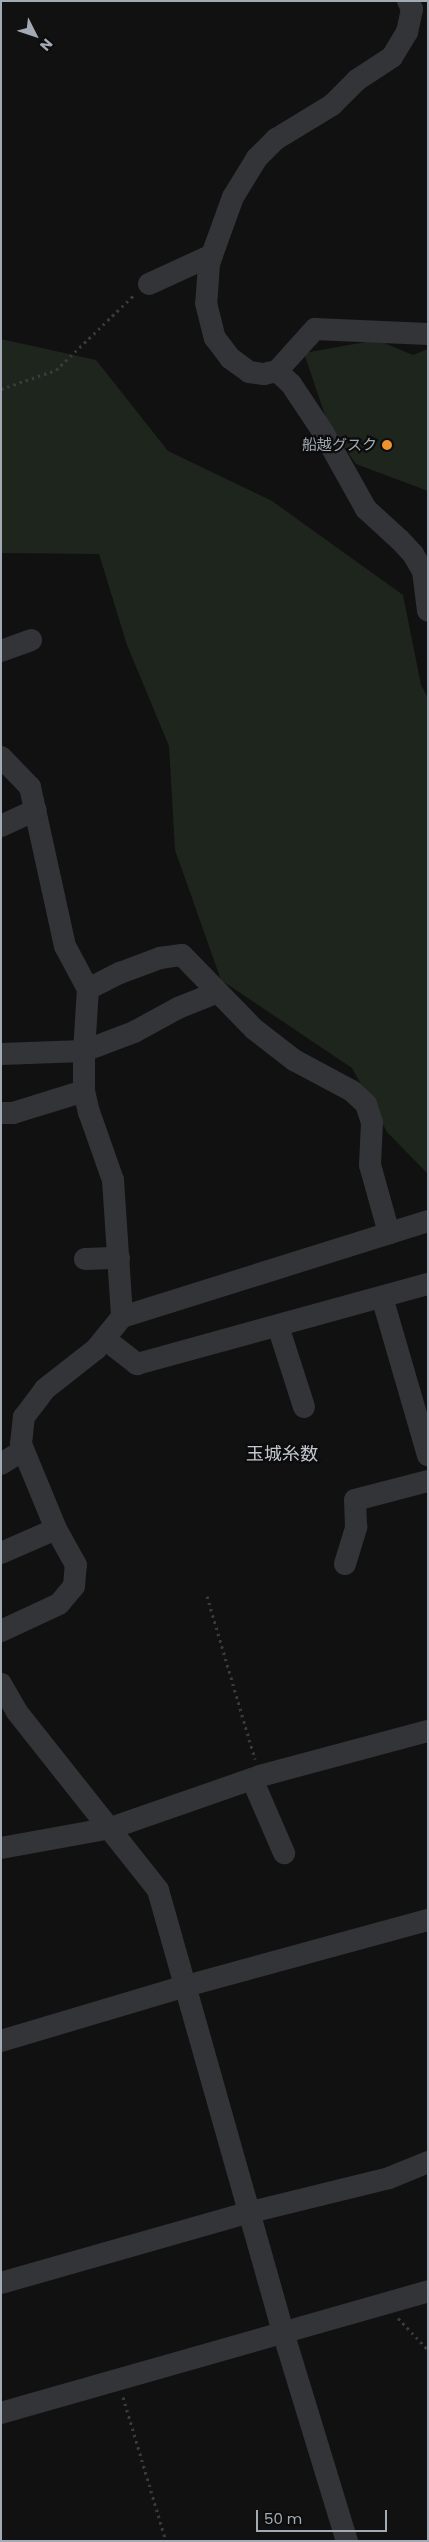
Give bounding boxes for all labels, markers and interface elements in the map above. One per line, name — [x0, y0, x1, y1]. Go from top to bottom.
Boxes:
north arrow — [10, 10, 60, 60]
text: N — [35, 34, 57, 55]
place label: 船越グスク — [302, 436, 377, 454]
marker: 船越グスク — [381, 439, 393, 451]
district label: 玉城糸数 — [246, 1443, 318, 1465]
scale bar — [259, 2500, 390, 2532]
text: 50 m — [264, 2508, 302, 2529]

